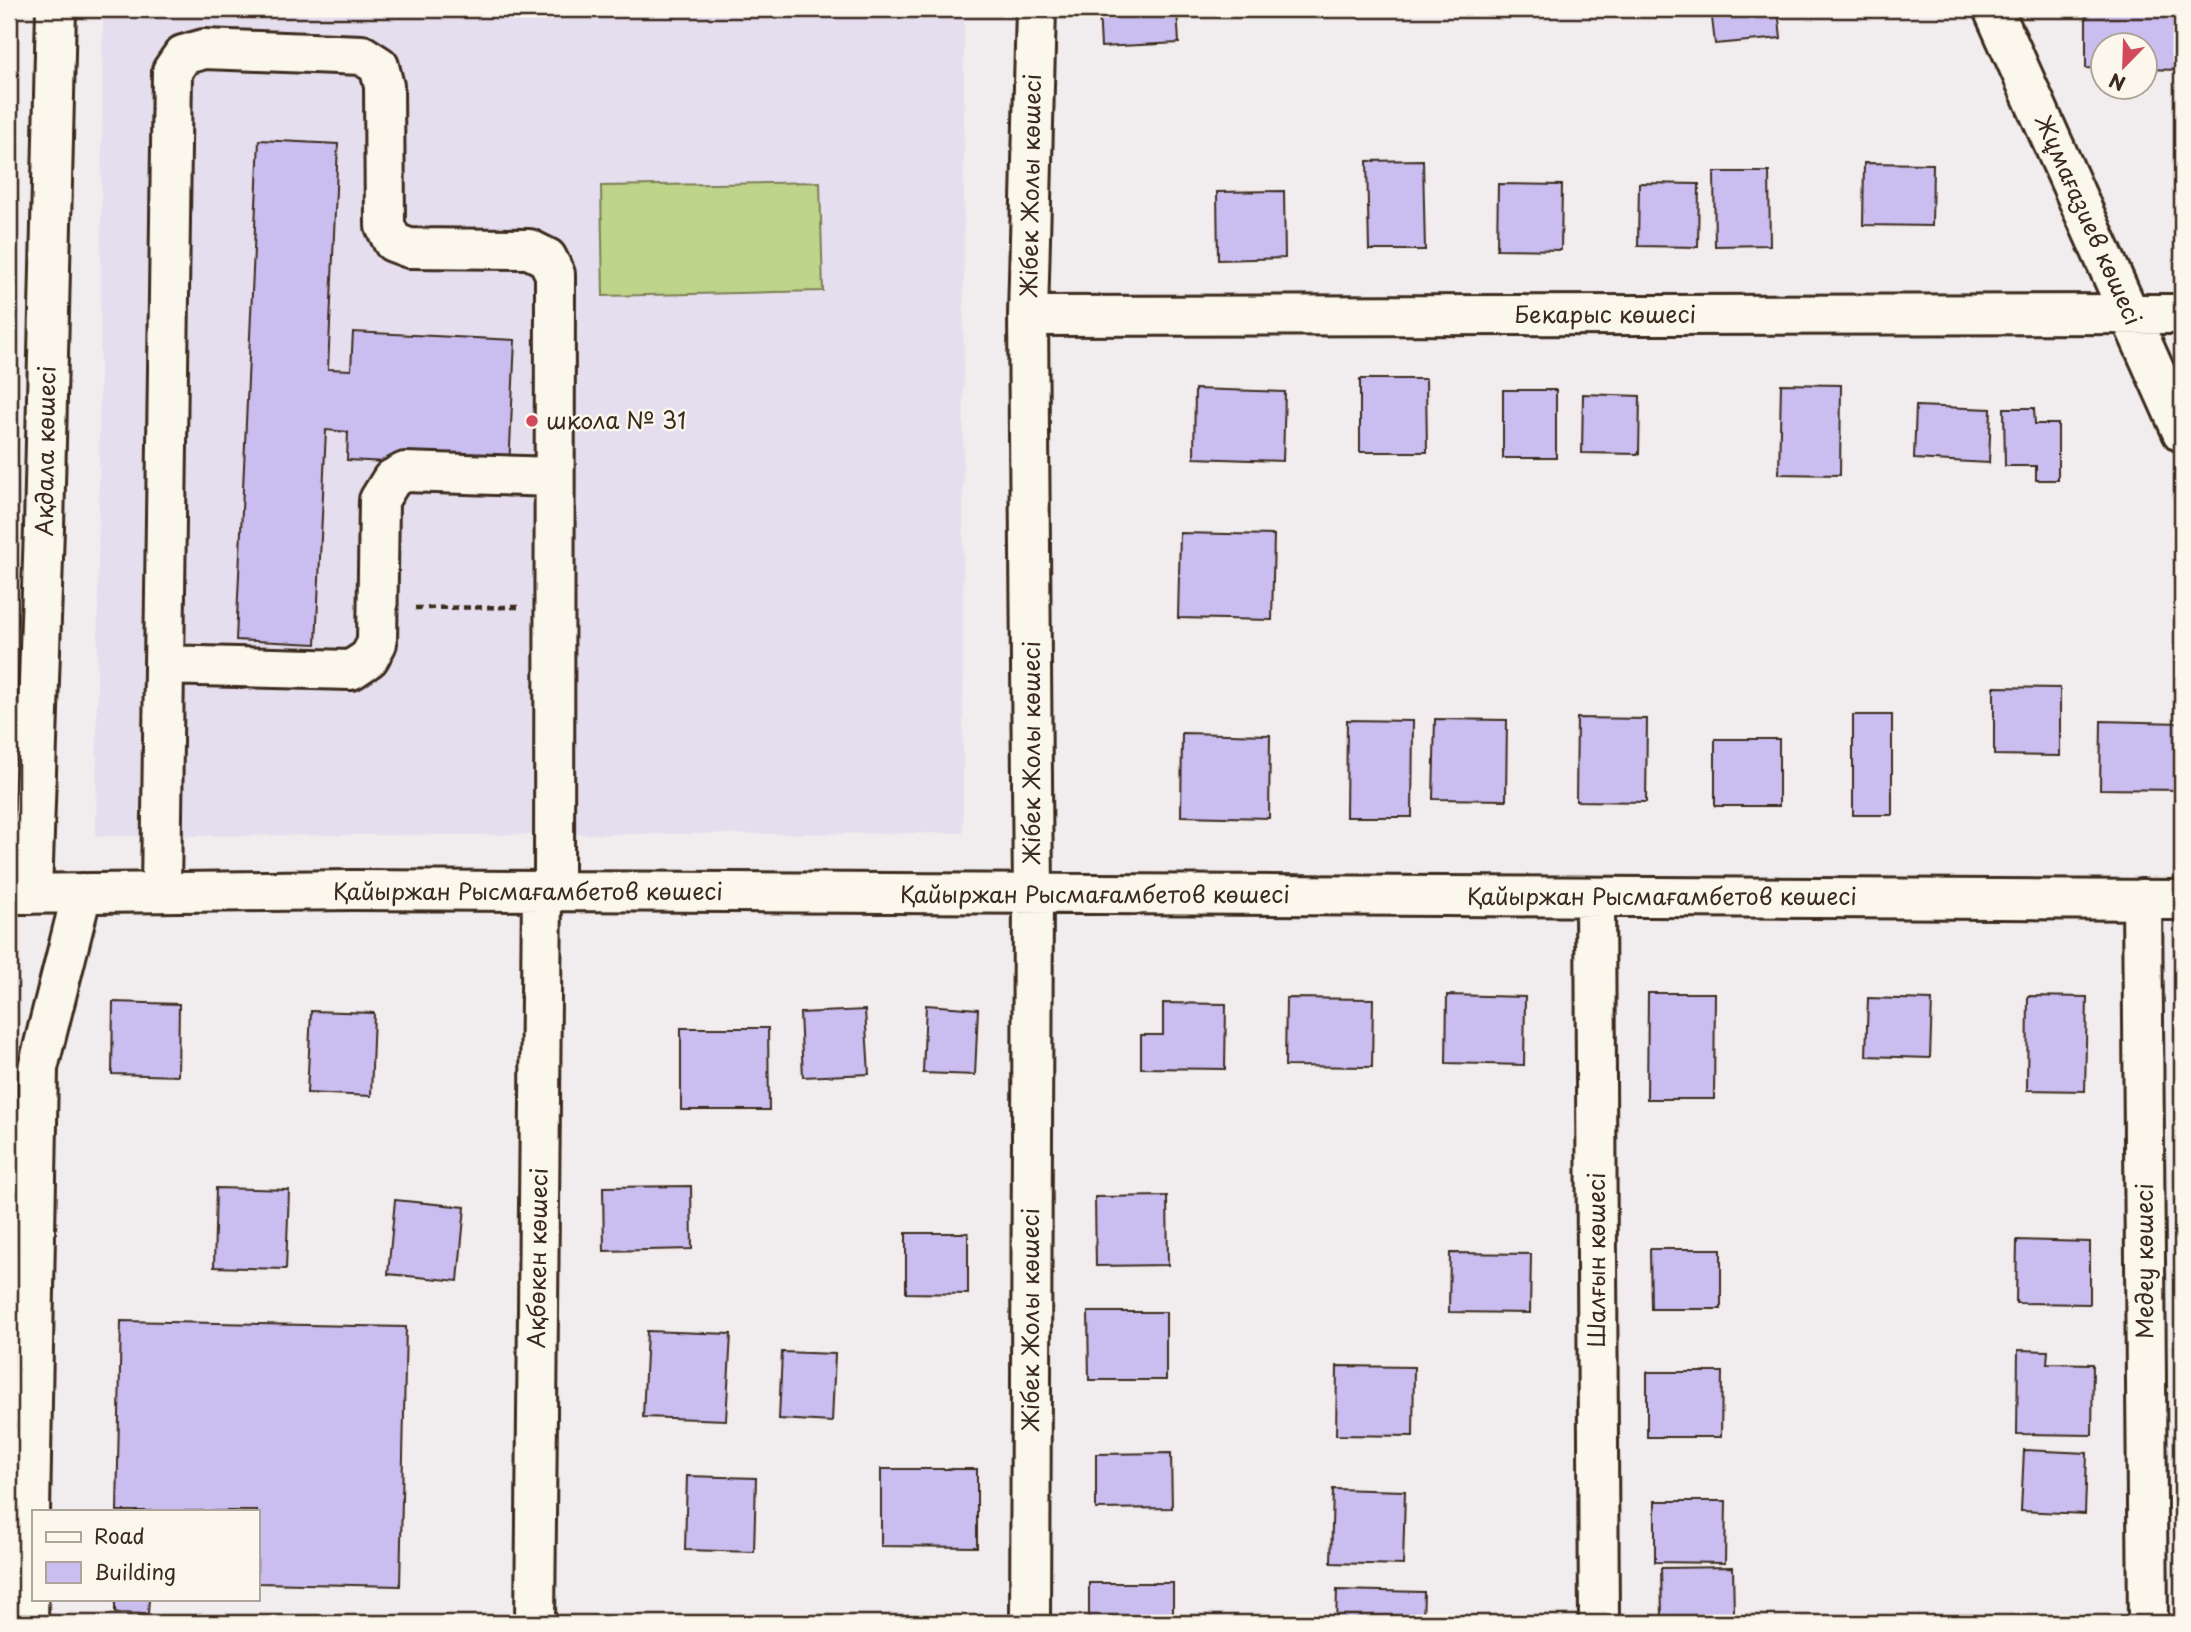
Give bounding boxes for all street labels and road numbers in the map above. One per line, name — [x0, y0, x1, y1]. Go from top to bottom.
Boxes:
street label: Жібек Жолы көшесі — [1010, 73, 1049, 298]
street label: Жұмағазиев көшесі — [2027, 109, 2152, 330]
street label: Бекарыс көшесі — [1514, 296, 1696, 331]
street label: Ақдала көшесі — [26, 365, 63, 537]
street label: Жібек Жолы көшесі — [1013, 641, 1048, 865]
street label: Қайыржан Рысмағамбетов көшесі — [333, 873, 723, 908]
street label: Қайыржан Рысмағамбетов көшесі — [900, 876, 1290, 911]
street label: Қайыржан Рысмағамбетов көшесі — [1467, 878, 1857, 913]
street label: Ақбөкен көшесі — [517, 1167, 556, 1349]
street label: Шалғын көшесі — [1578, 1172, 1613, 1348]
street label: Медеу көшесі — [2126, 1183, 2161, 1339]
street label: Жібек Жолы көшесі — [1012, 1208, 1047, 1432]

